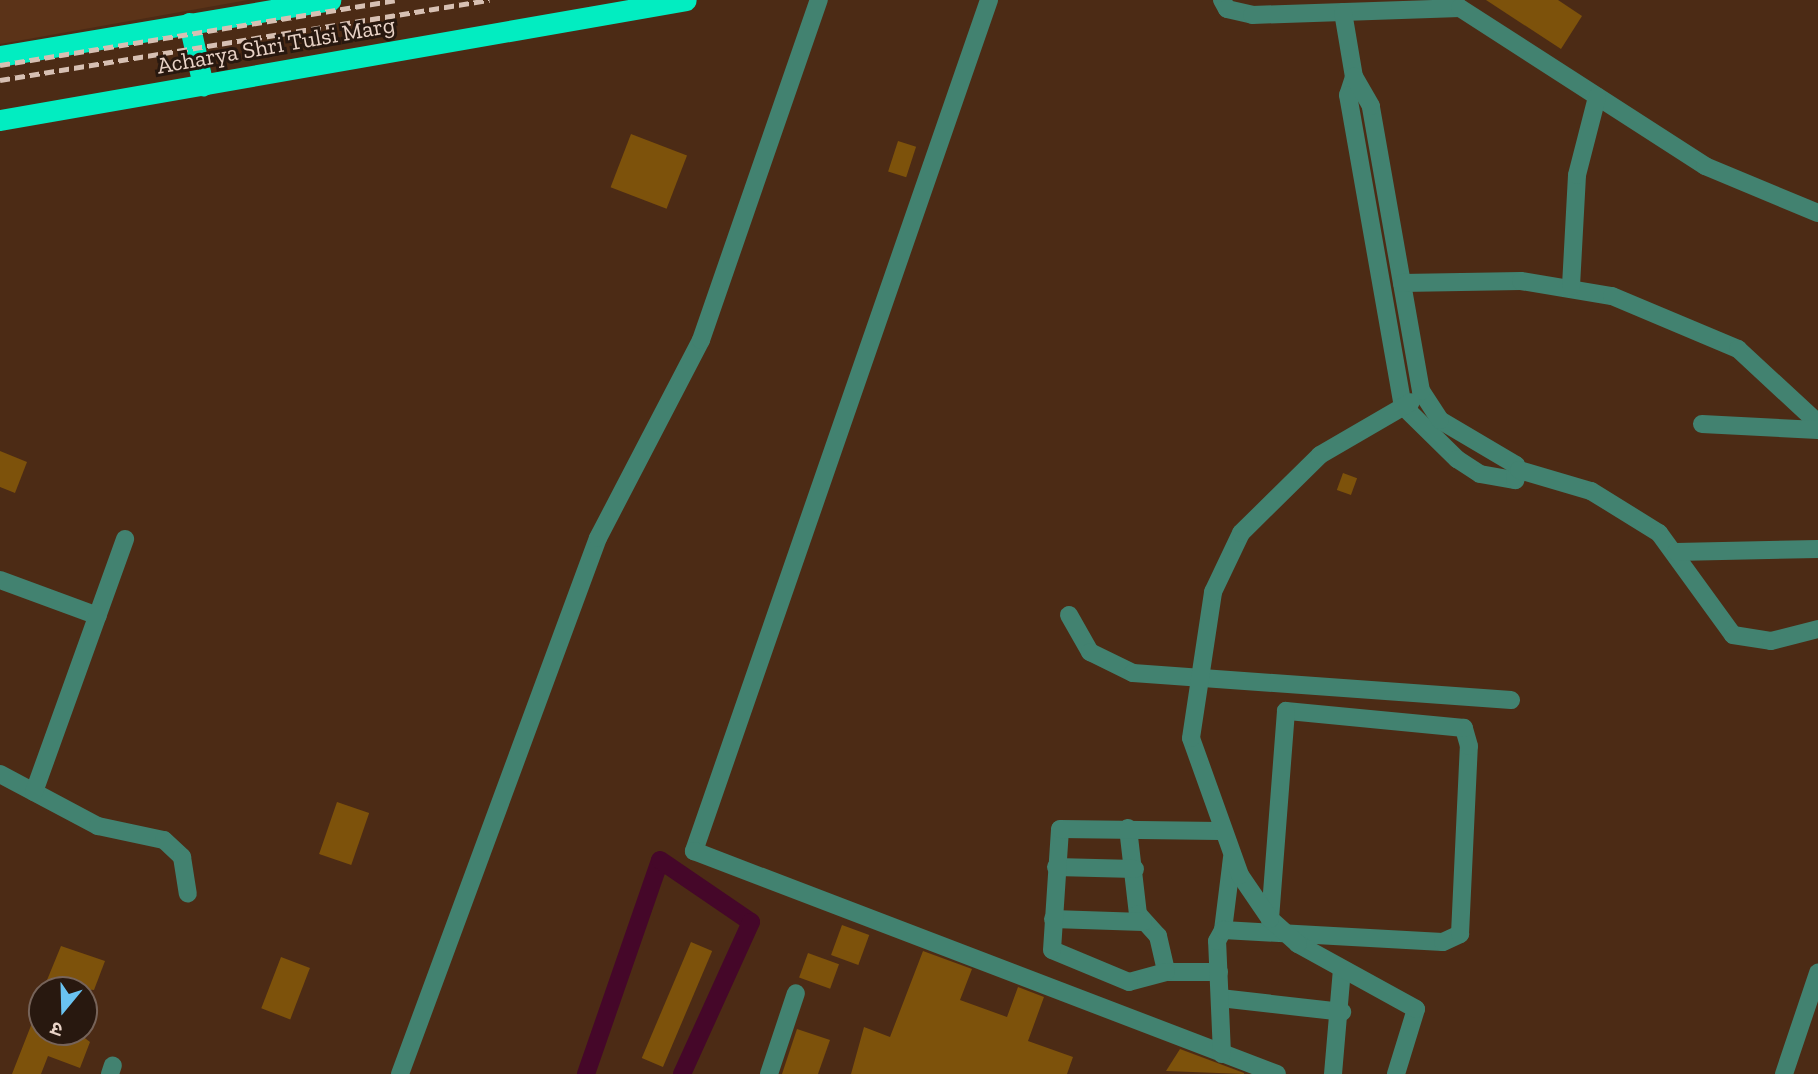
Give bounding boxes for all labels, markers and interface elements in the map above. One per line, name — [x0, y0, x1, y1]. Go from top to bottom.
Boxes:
street label: Acharya Shri Tulsi Marg — [155, 10, 397, 80]
north arrow — [28, 976, 98, 1046]
text: उ — [48, 1017, 66, 1042]

